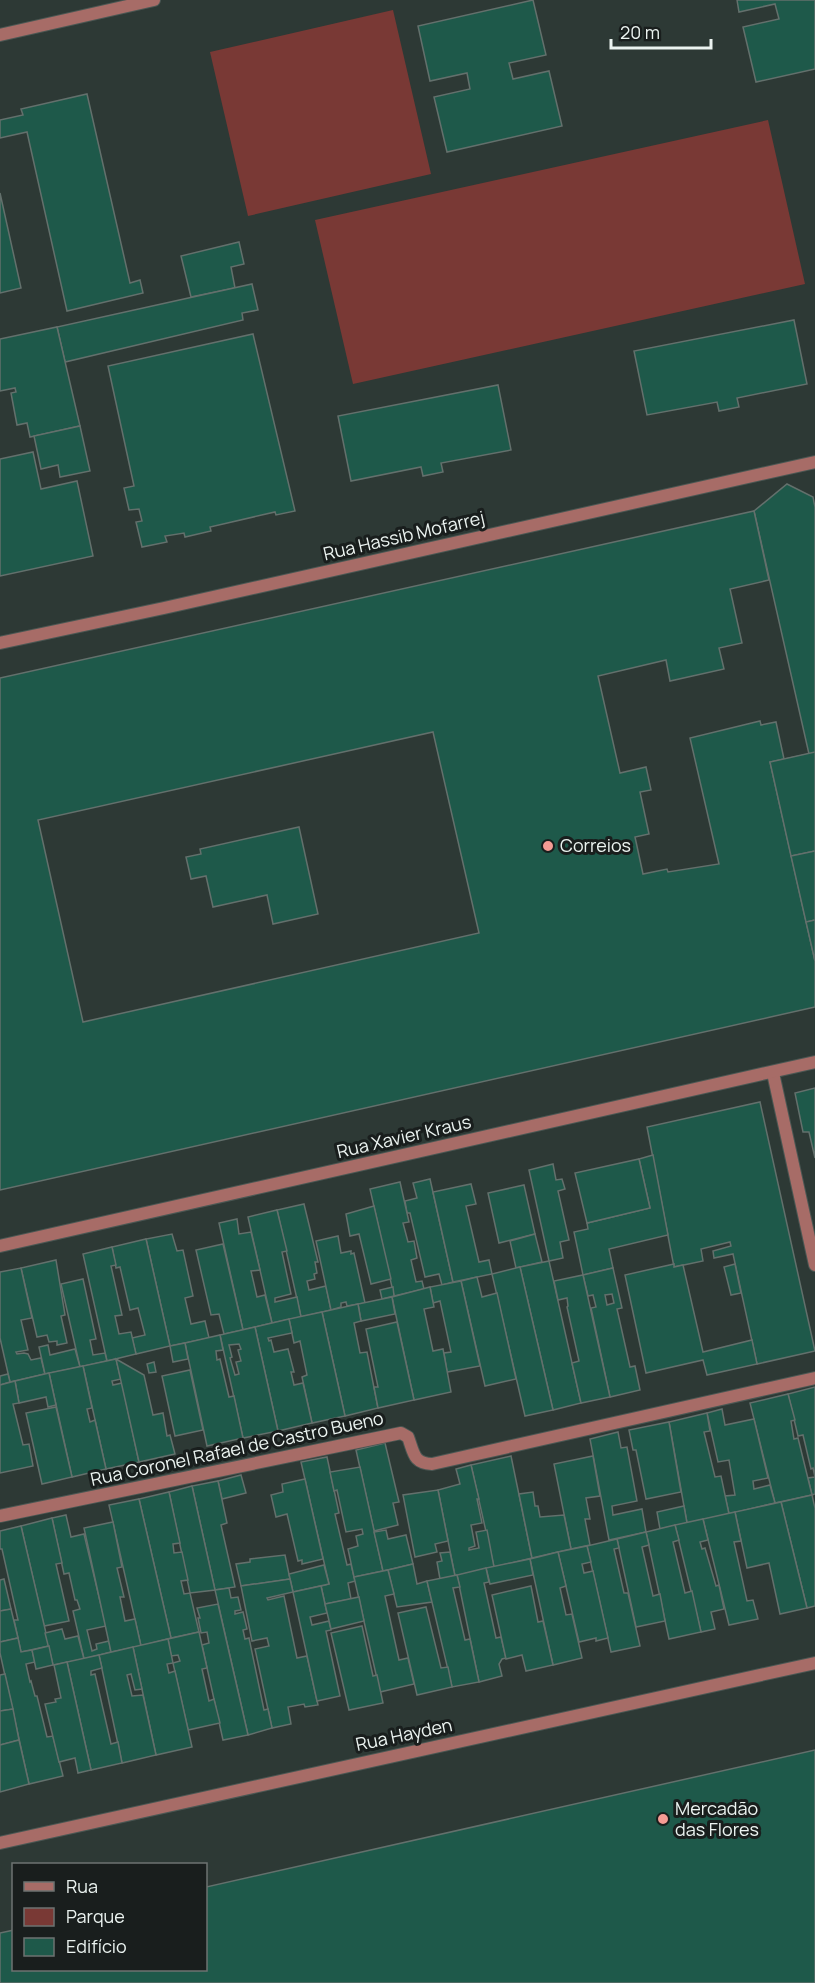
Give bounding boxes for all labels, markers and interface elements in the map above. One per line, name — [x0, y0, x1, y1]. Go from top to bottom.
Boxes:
scale bar — [611, 12, 712, 50]
text: 20 m — [620, 20, 660, 44]
street label: Rua Hassib Mofarrej — [321, 505, 487, 565]
place label: Correios — [560, 833, 631, 857]
marker: Correios — [541, 839, 555, 853]
street label: Rua Xavier Kraus — [334, 1109, 473, 1163]
street label: Rua Coronel Rafael de Castro Bueno — [88, 1405, 386, 1491]
street label: Rua Hayden — [353, 1712, 454, 1756]
place label: Mercadão das Flores — [675, 1796, 759, 1841]
marker: Mercadão das Flores — [656, 1812, 670, 1826]
legend — [12, 1863, 207, 1971]
text: Rua — [66, 1874, 98, 1898]
text: Parque — [66, 1904, 125, 1928]
text: Edifício — [66, 1934, 127, 1958]

